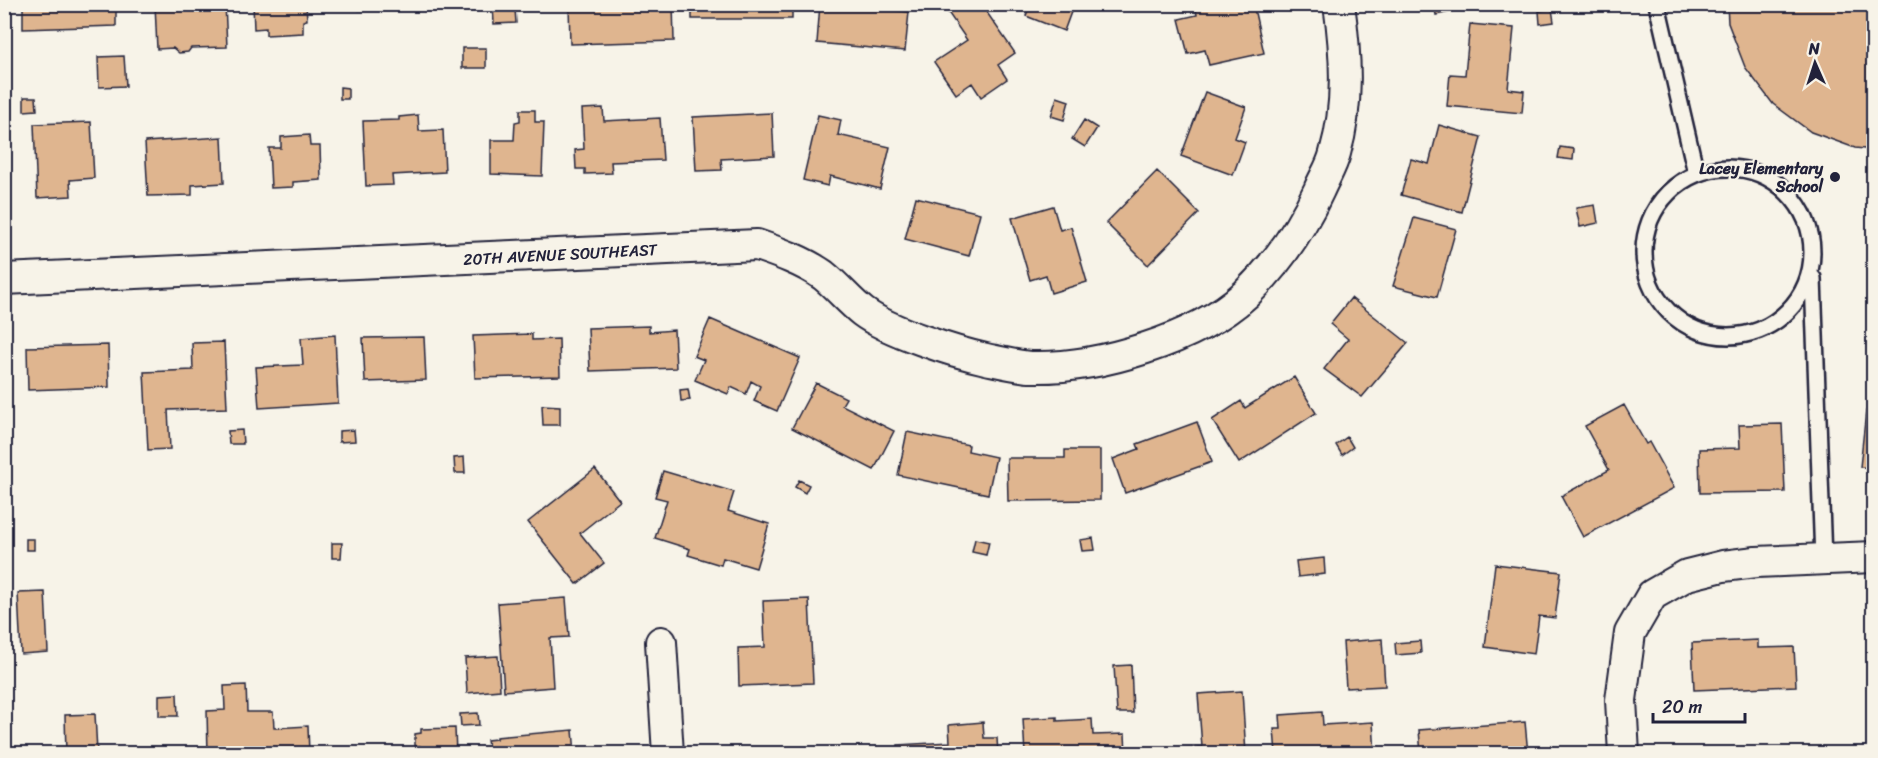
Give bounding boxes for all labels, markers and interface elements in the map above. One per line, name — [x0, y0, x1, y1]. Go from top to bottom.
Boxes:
north arrow — [1785, 33, 1845, 93]
text: N — [1807, 34, 1821, 63]
place label: Lacey Elementary School — [1699, 154, 1824, 201]
marker: Lacey Elementary School — [1828, 170, 1842, 184]
street label: 20TH AVENUE SOUTHEAST — [462, 235, 659, 274]
scale bar — [1653, 686, 1744, 724]
text: 20 m — [1662, 691, 1702, 723]

